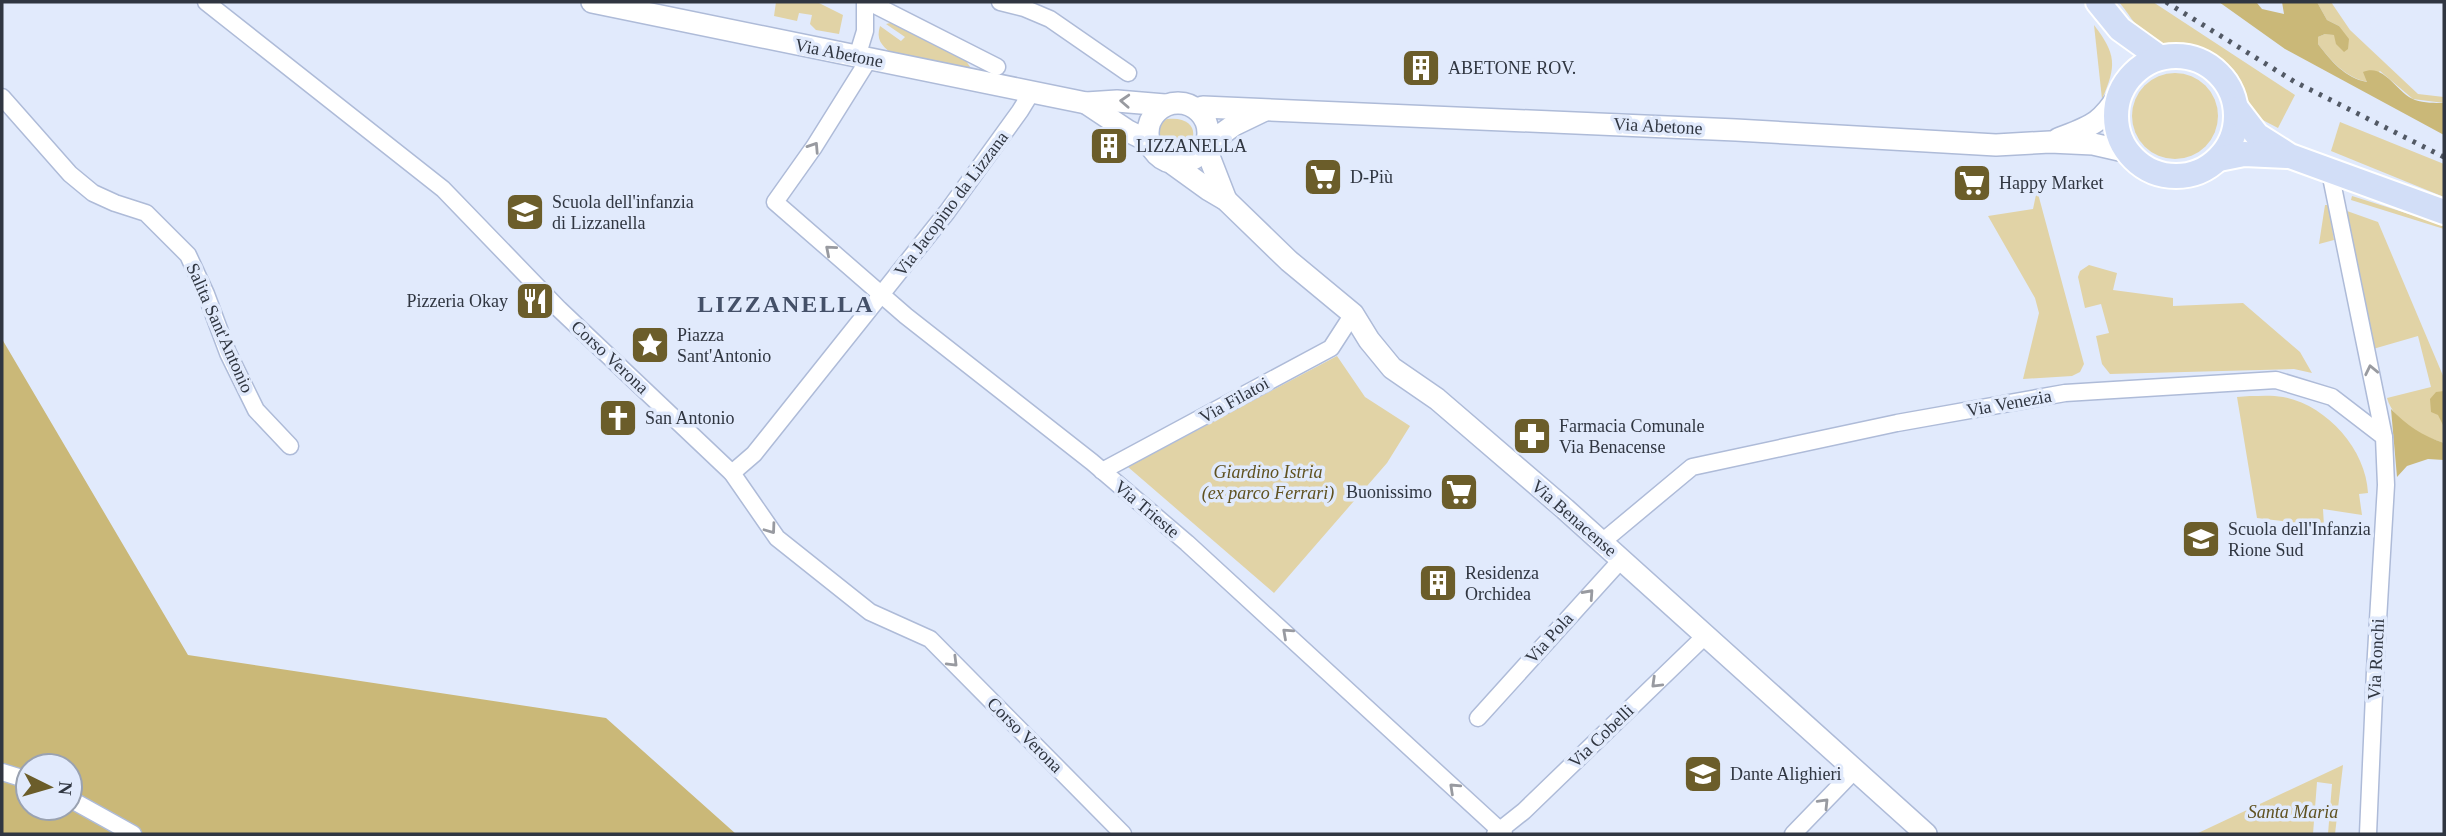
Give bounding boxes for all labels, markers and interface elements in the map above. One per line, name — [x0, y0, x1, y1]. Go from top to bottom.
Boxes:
street label: Via Abetone — [793, 35, 885, 71]
building icon: ABETONE ROV. — [1400, 47, 1442, 89]
place label: ABETONE ROV. — [1448, 58, 1576, 78]
one-way arrow — [1120, 94, 1131, 109]
street label: Via Abetone — [1613, 114, 1703, 138]
building icon: LIZZANELLA — [1088, 125, 1130, 167]
street label: Via Jacopino da Lizzana — [890, 128, 1012, 280]
place label: LIZZANELLA — [1136, 136, 1247, 156]
one-way arrow — [805, 141, 818, 154]
supermarket icon: D-Più — [1302, 156, 1344, 198]
supermarket icon: Happy Market — [1951, 162, 1993, 204]
place label: D-Più — [1350, 167, 1393, 187]
place label: Happy Market — [1999, 173, 2103, 193]
school or university icon: Scuola dell'infanzia di Lizzanella — [504, 191, 546, 233]
place label: Scuola dell'infanzia di Lizzanella — [552, 192, 694, 233]
one-way arrow — [825, 246, 838, 258]
street label: Salita Sant'Antonio — [182, 260, 258, 396]
restaurant icon: Pizzeria Okay — [514, 280, 556, 322]
place label: Pizzeria Okay — [407, 291, 508, 311]
district label: LIZZANELLA — [697, 291, 875, 317]
street label: Corso Verona — [567, 316, 653, 398]
place icon: Piazza Sant'Antonio — [629, 324, 671, 366]
place label: Piazza Sant'Antonio — [677, 325, 771, 366]
one-way arrow — [2364, 364, 2379, 376]
street label: Via Filatoi — [1196, 373, 1272, 427]
street label: Via Venezia — [1965, 386, 2053, 420]
church icon: San Antonio — [597, 397, 639, 439]
place label: San Antonio — [645, 408, 735, 428]
pharmacy icon: Farmacia Comunale Via Benacense — [1511, 415, 1553, 457]
place label: Farmacia Comunale Via Benacense — [1559, 416, 1704, 457]
park label: Giardino Istria (ex parco Ferrari) — [1202, 462, 1334, 504]
supermarket icon: Buonissimo — [1438, 471, 1480, 513]
street label: Via Trieste — [1111, 476, 1183, 542]
street label: Via Benacense — [1527, 476, 1621, 560]
place label: Buonissimo — [1346, 482, 1432, 502]
school or university icon: Scuola dell'Infanzia Rione Sud — [2180, 518, 2222, 560]
place label: Scuola dell'Infanzia Rione Sud — [2228, 519, 2371, 560]
one-way arrow — [763, 522, 776, 534]
building icon: Residenza Orchidea — [1417, 562, 1459, 604]
place label: Residenza Orchidea — [1465, 563, 1539, 604]
one-way arrow — [1581, 589, 1593, 602]
street label: Via Pola — [1521, 608, 1577, 668]
street label: Via Ronchi — [2364, 618, 2388, 700]
one-way arrow — [1282, 629, 1295, 641]
one-way arrow — [944, 654, 957, 667]
one-way arrow — [1652, 675, 1665, 688]
street label: Corso Verona — [983, 693, 1067, 777]
street label: Via Cobelli — [1564, 700, 1638, 772]
north arrow — [14, 752, 84, 822]
school or university icon: Dante Alighieri — [1682, 753, 1724, 795]
place label: Dante Alighieri — [1730, 764, 1841, 784]
text: N — [54, 781, 76, 796]
one-way arrow — [1449, 784, 1462, 796]
one-way arrow — [1815, 798, 1828, 811]
park label: Santa Maria — [2248, 802, 2338, 822]

